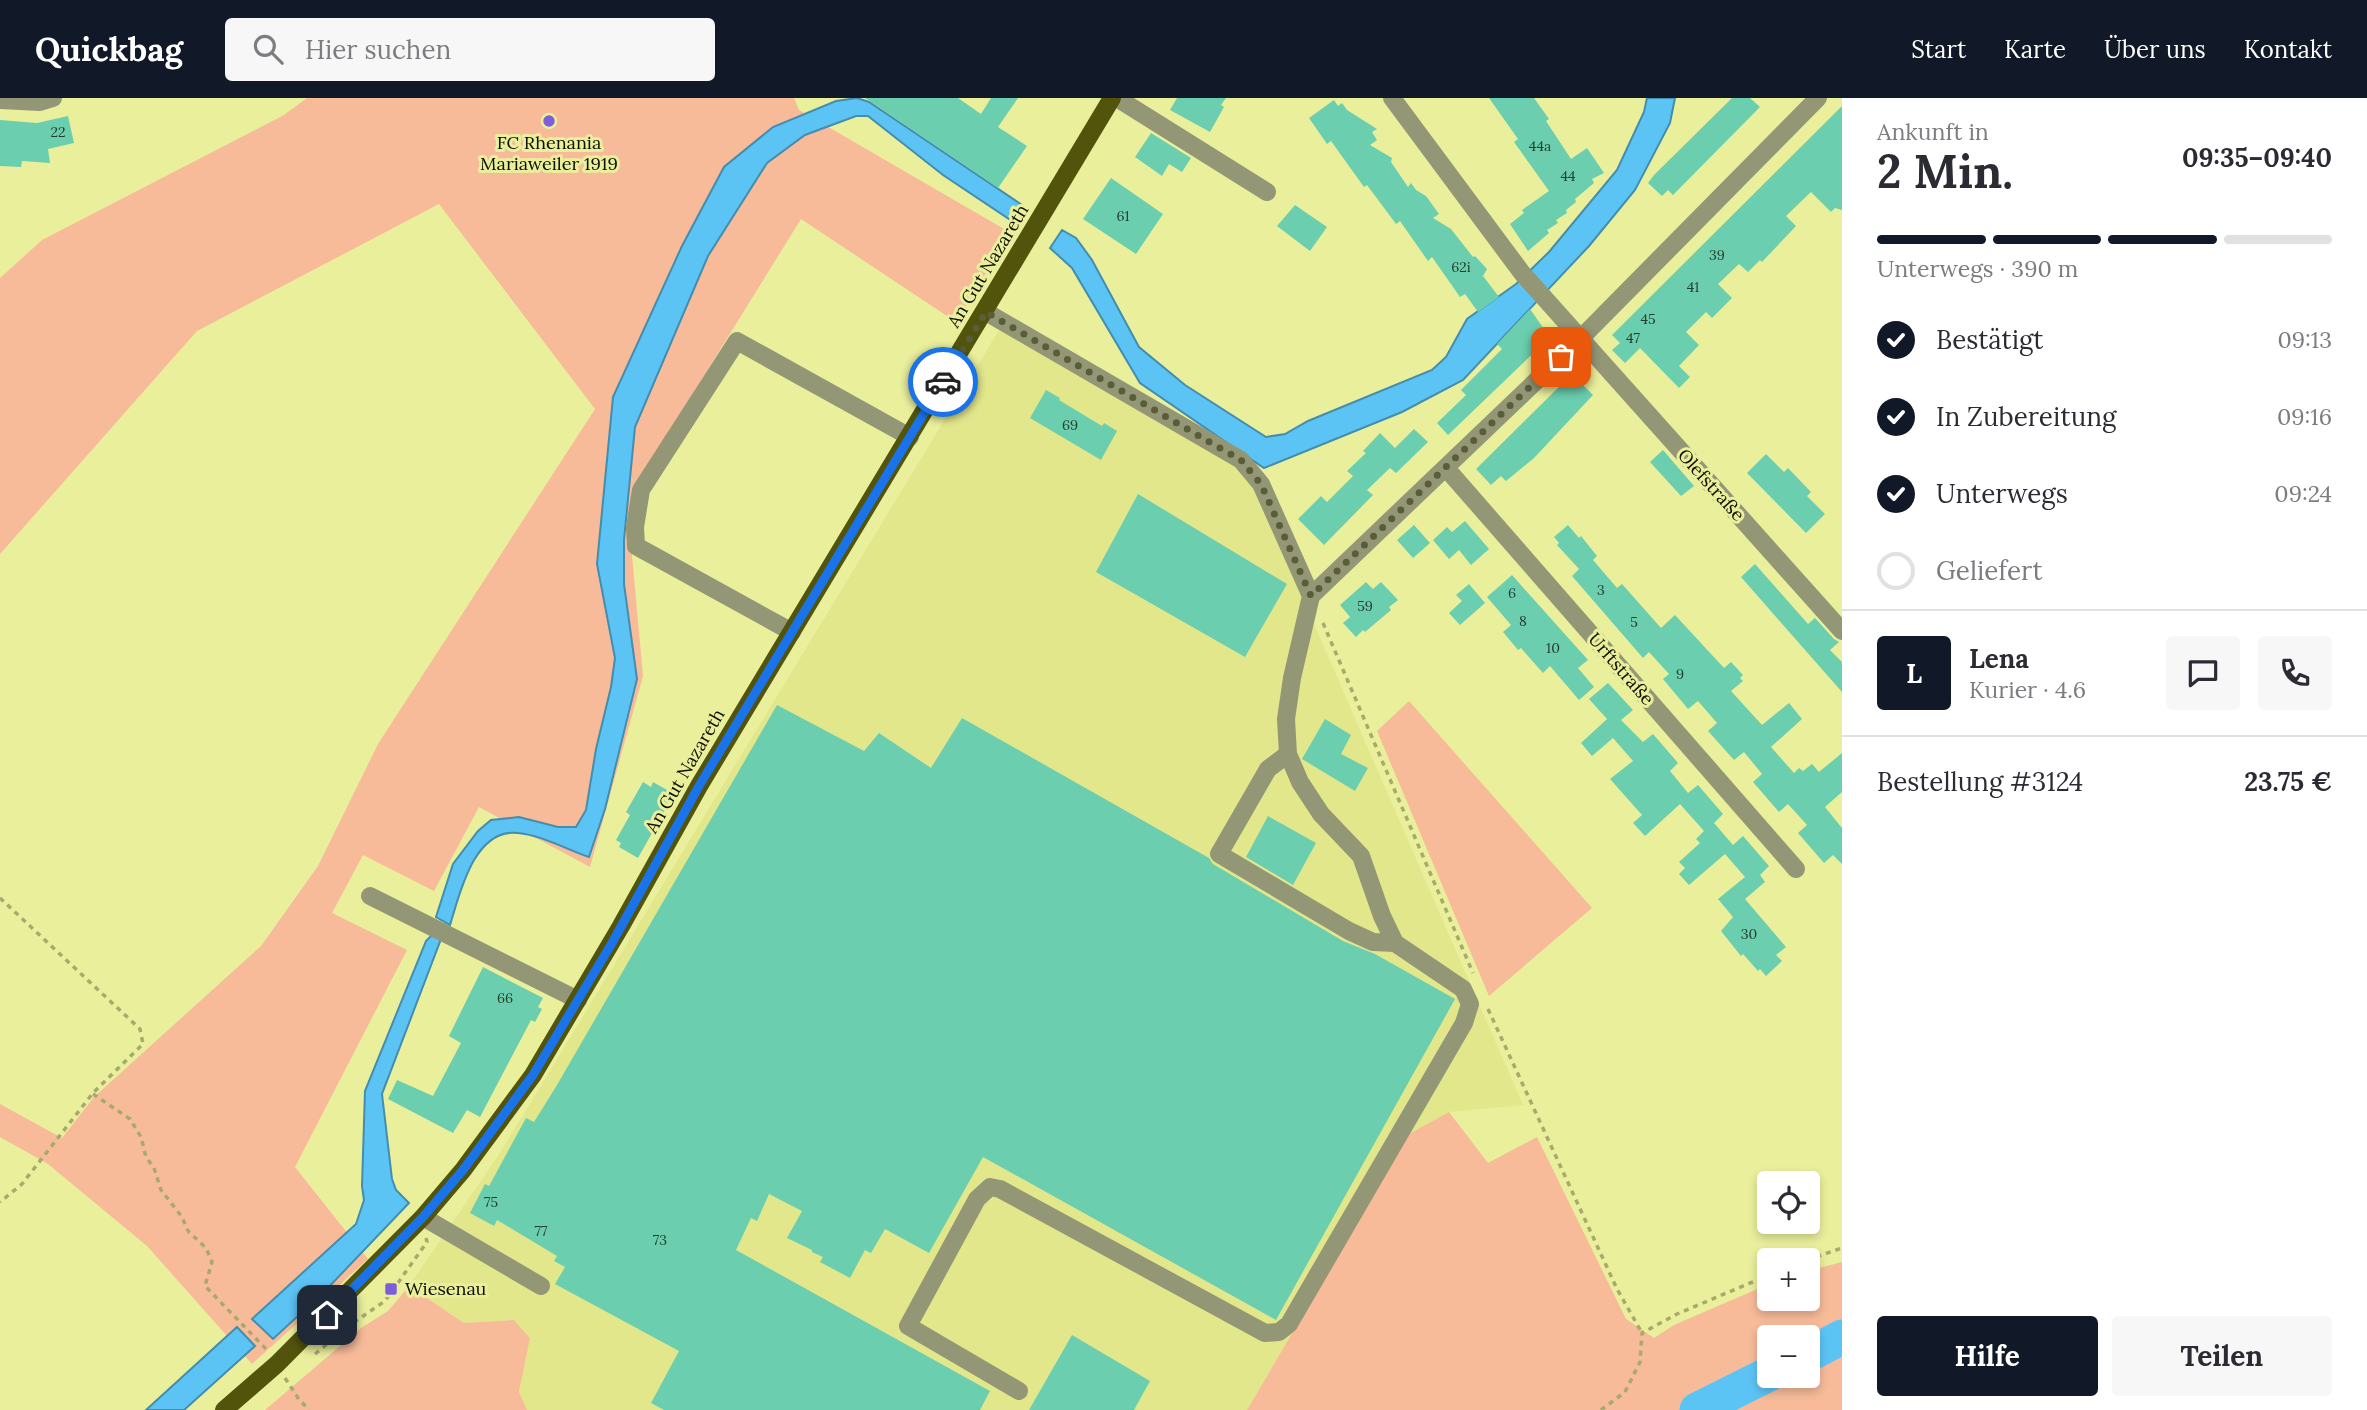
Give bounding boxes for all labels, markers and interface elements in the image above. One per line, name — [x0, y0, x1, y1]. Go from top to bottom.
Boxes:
search box — [225, 18, 715, 81]
text: Quickbag — [35, 28, 183, 70]
icon: search — [249, 30, 287, 68]
text: Hier suchen — [305, 33, 451, 66]
text: Start — [1911, 34, 1966, 65]
text: Karte — [2004, 34, 2066, 65]
text: Über uns — [2104, 34, 2206, 65]
text: Kontakt — [2244, 34, 2332, 65]
marker: FC Rhenania Mariaweiler 1919 — [541, 113, 557, 129]
text: Ankunft in — [1877, 117, 1989, 146]
house number: 22 — [50, 123, 66, 141]
place label: FC Rhenania Mariaweiler 1919 — [480, 131, 618, 175]
house number: 44a — [1529, 137, 1551, 155]
text: 09:35–09:40 — [2182, 141, 2332, 174]
text: 2 Min. — [1877, 142, 2013, 201]
house number: 44 — [1560, 167, 1576, 185]
street label: An Gut Nazareth — [941, 200, 1033, 332]
house number: 61 — [1116, 207, 1130, 225]
house number: 39 — [1709, 246, 1725, 264]
text: Unterwegs · 390 m — [1877, 254, 2078, 283]
house number: 62i — [1451, 258, 1471, 276]
house number: 41 — [1687, 278, 1699, 296]
house number: 45 — [1640, 310, 1656, 328]
icon: check — [1877, 321, 1915, 359]
text: Bestätigt — [1936, 323, 2043, 356]
text: 09:13 — [2277, 325, 2332, 354]
pin — [1531, 327, 1591, 387]
house number: 47 — [1626, 329, 1641, 347]
icon: bag — [1542, 338, 1580, 376]
courier — [908, 347, 978, 417]
icon: car — [924, 363, 962, 401]
icon: check — [1877, 398, 1915, 436]
text: In Zubereitung — [1936, 400, 2116, 433]
text: 09:16 — [2277, 402, 2332, 431]
house number: 69 — [1062, 416, 1078, 434]
street label: Olefstraße — [1673, 444, 1750, 526]
icon: check — [1877, 475, 1915, 513]
text: Unterwegs — [1936, 477, 2068, 510]
text: 09:24 — [2274, 479, 2332, 508]
text: Geliefert — [1936, 554, 2043, 587]
house number: 3 — [1597, 581, 1605, 599]
house number: 6 — [1508, 584, 1516, 602]
house number: 59 — [1357, 597, 1373, 615]
house number: 8 — [1519, 612, 1527, 630]
house number: 5 — [1630, 613, 1638, 631]
street label: Urftstraße — [1584, 628, 1659, 710]
button: chat — [2166, 636, 2240, 710]
button: phone — [2258, 636, 2332, 710]
house number: 10 — [1546, 639, 1560, 657]
text: Lena — [1969, 642, 2029, 675]
text: L — [1906, 657, 1922, 690]
house number: 9 — [1676, 665, 1684, 683]
text: Kurier · 4.6 — [1969, 675, 2086, 704]
street label: An Gut Nazareth — [639, 704, 730, 838]
text: Bestellung #3124 — [1877, 765, 2083, 798]
text: 23.75 € — [2244, 765, 2332, 798]
house number: 30 — [1741, 925, 1757, 943]
house number: 66 — [497, 989, 513, 1007]
map controls — [1757, 1171, 1820, 1388]
button: locate — [1757, 1171, 1820, 1234]
house number: 75 — [484, 1193, 498, 1211]
house number: 77 — [535, 1222, 548, 1240]
house number: 73 — [653, 1231, 667, 1249]
button: + — [1757, 1248, 1820, 1311]
place label: Wiesenau — [405, 1277, 487, 1300]
marker: Wiesenau — [383, 1281, 399, 1297]
pin — [297, 1285, 357, 1345]
icon: home — [308, 1296, 346, 1334]
button: Hilfe — [1877, 1316, 2098, 1396]
button: Teilen — [2112, 1316, 2332, 1396]
button: − — [1757, 1325, 1820, 1388]

